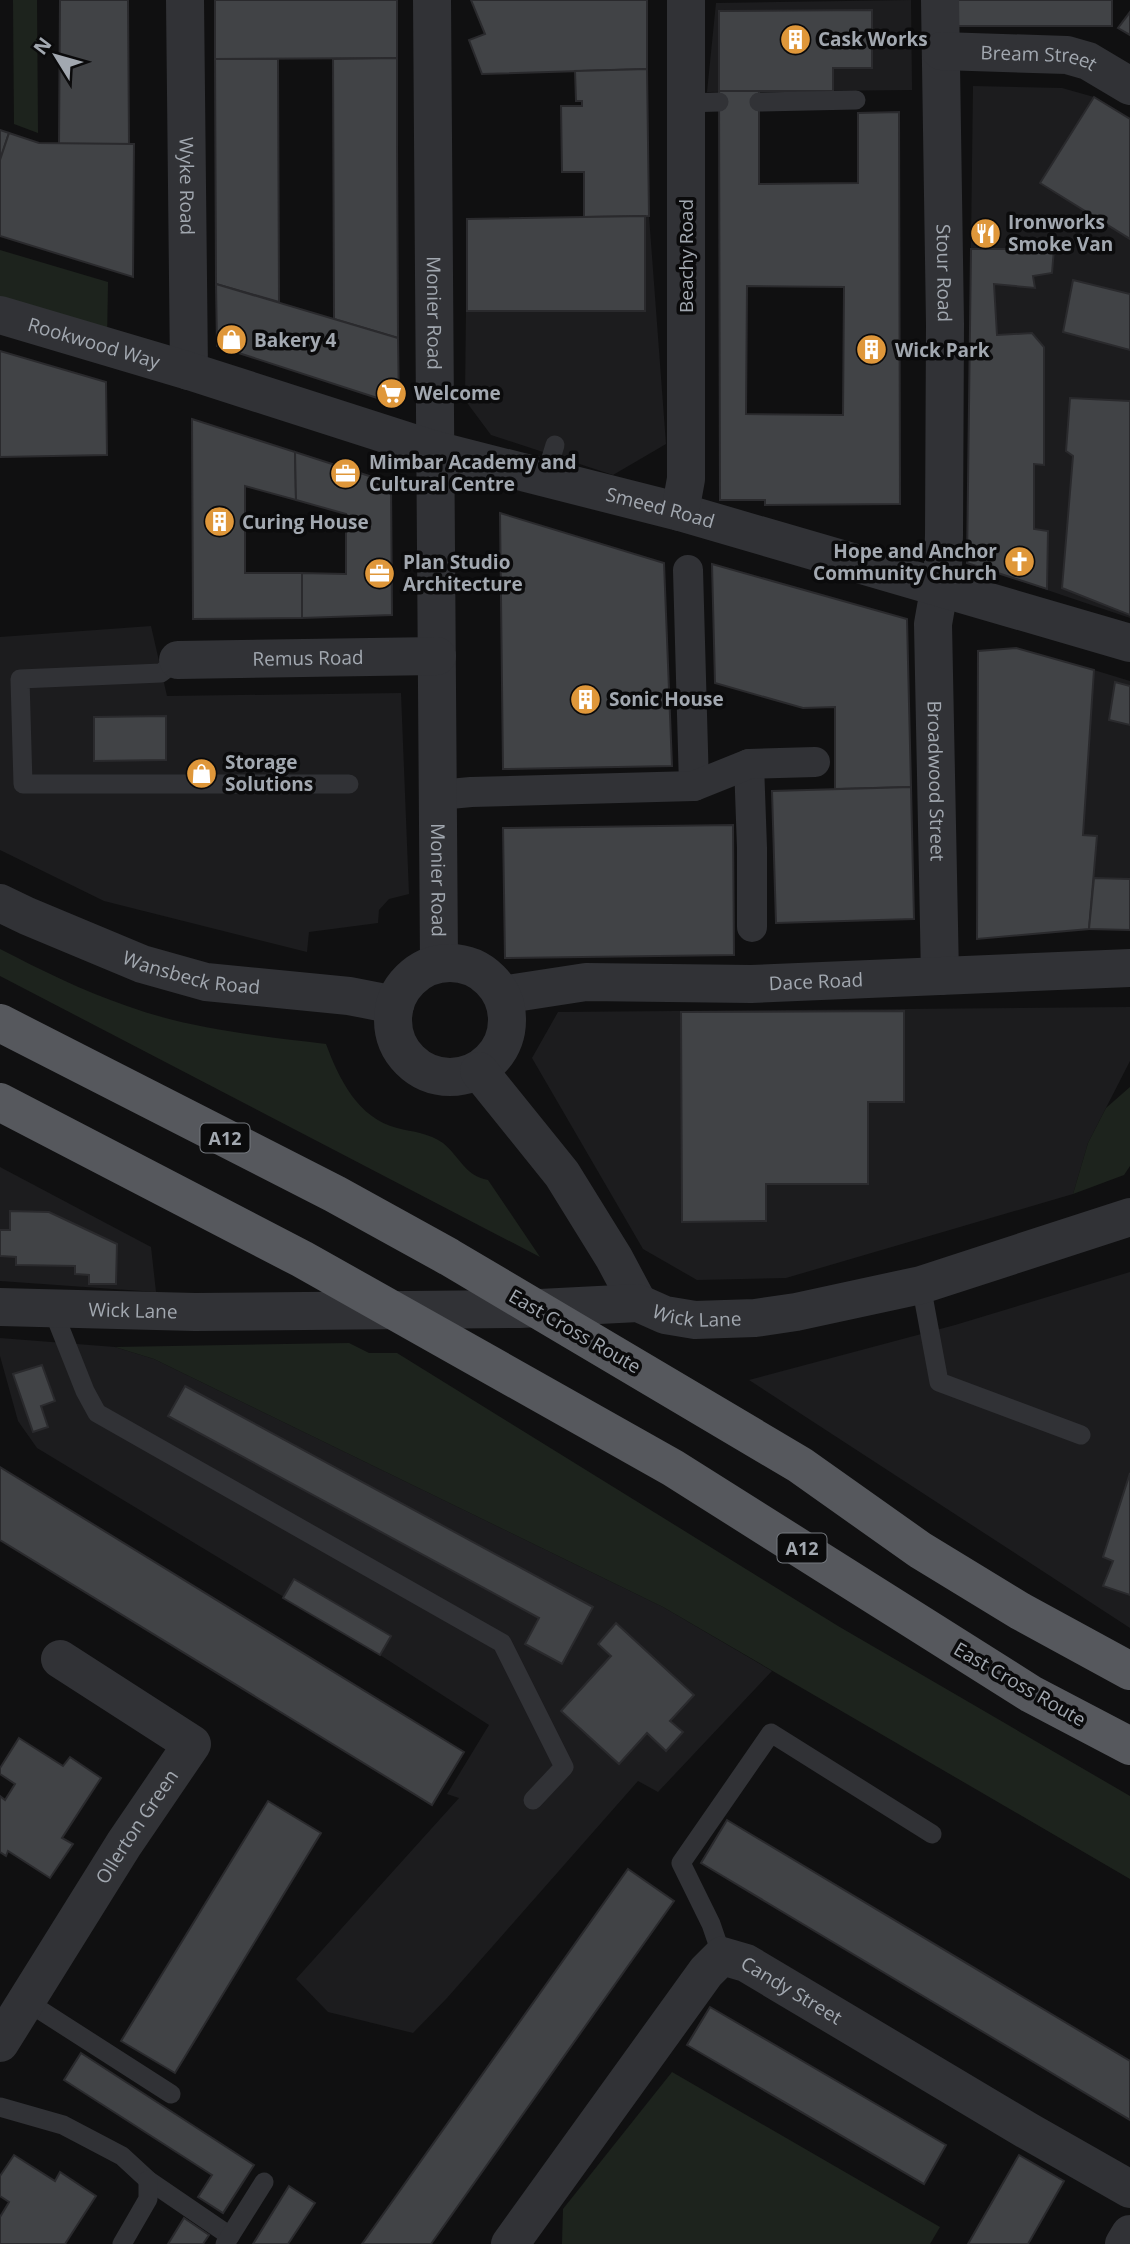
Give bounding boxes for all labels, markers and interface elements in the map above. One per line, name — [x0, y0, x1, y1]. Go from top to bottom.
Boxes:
north arrow — [21, 21, 91, 91]
building icon: Cask Works — [778, 22, 812, 56]
place label: Cask Works — [818, 26, 928, 52]
text: N — [27, 32, 57, 60]
street label: Bream Street — [980, 39, 1102, 77]
street label: Wyke Road — [173, 137, 201, 235]
street label: Beachy Road — [673, 199, 699, 313]
place label: Ironworks Smoke Van — [1008, 209, 1113, 257]
restaurant icon: Ironworks Smoke Van — [968, 216, 1002, 250]
street label: Stour Road — [930, 224, 958, 322]
street label: Monier Road — [421, 256, 448, 370]
street label: Rookwood Way — [25, 311, 163, 375]
shop icon: Bakery 4 — [214, 323, 248, 357]
place label: Bakery 4 — [254, 327, 337, 353]
building icon: Wick Park — [855, 333, 889, 367]
place label: Wick Park — [895, 337, 990, 363]
supermarket icon: Welcome — [374, 376, 408, 410]
place label: Welcome — [414, 380, 501, 406]
place label: Mimbar Academy and Cultural Centre — [369, 449, 576, 497]
office icon: Mimbar Academy and Cultural Centre — [329, 456, 363, 490]
street label: Smeed Road — [603, 481, 718, 534]
building icon: Curing House — [202, 505, 236, 539]
place label: Curing House — [242, 509, 369, 535]
place label: Hope and Anchor Community Church — [813, 538, 997, 586]
church icon: Hope and Anchor Community Church — [1003, 545, 1037, 579]
place label: Plan Studio Architecture — [403, 549, 523, 597]
office icon: Plan Studio Architecture — [363, 556, 397, 590]
street label: Remus Road — [252, 644, 364, 672]
building icon: Sonic House — [569, 682, 603, 716]
place label: Sonic House — [609, 686, 724, 712]
street label: Broadwood Street — [922, 700, 951, 862]
place label: Storage Solutions — [225, 749, 313, 797]
shop icon: Storage Solutions — [185, 756, 219, 790]
street label: Monier Road — [425, 823, 452, 937]
street label: Wansbeck Road — [119, 944, 261, 1000]
street label: Dace Road — [768, 966, 864, 996]
road number: A12 — [201, 1124, 250, 1153]
street label: East Cross Route — [504, 1283, 646, 1379]
street label: Wick Lane — [88, 1296, 178, 1325]
street label: Wick Lane — [648, 1298, 742, 1333]
road number: A12 — [778, 1534, 826, 1562]
street label: East Cross Route — [949, 1636, 1091, 1732]
street label: Ollerton Green — [89, 1764, 184, 1889]
street label: Candy Street — [736, 1950, 847, 2030]

